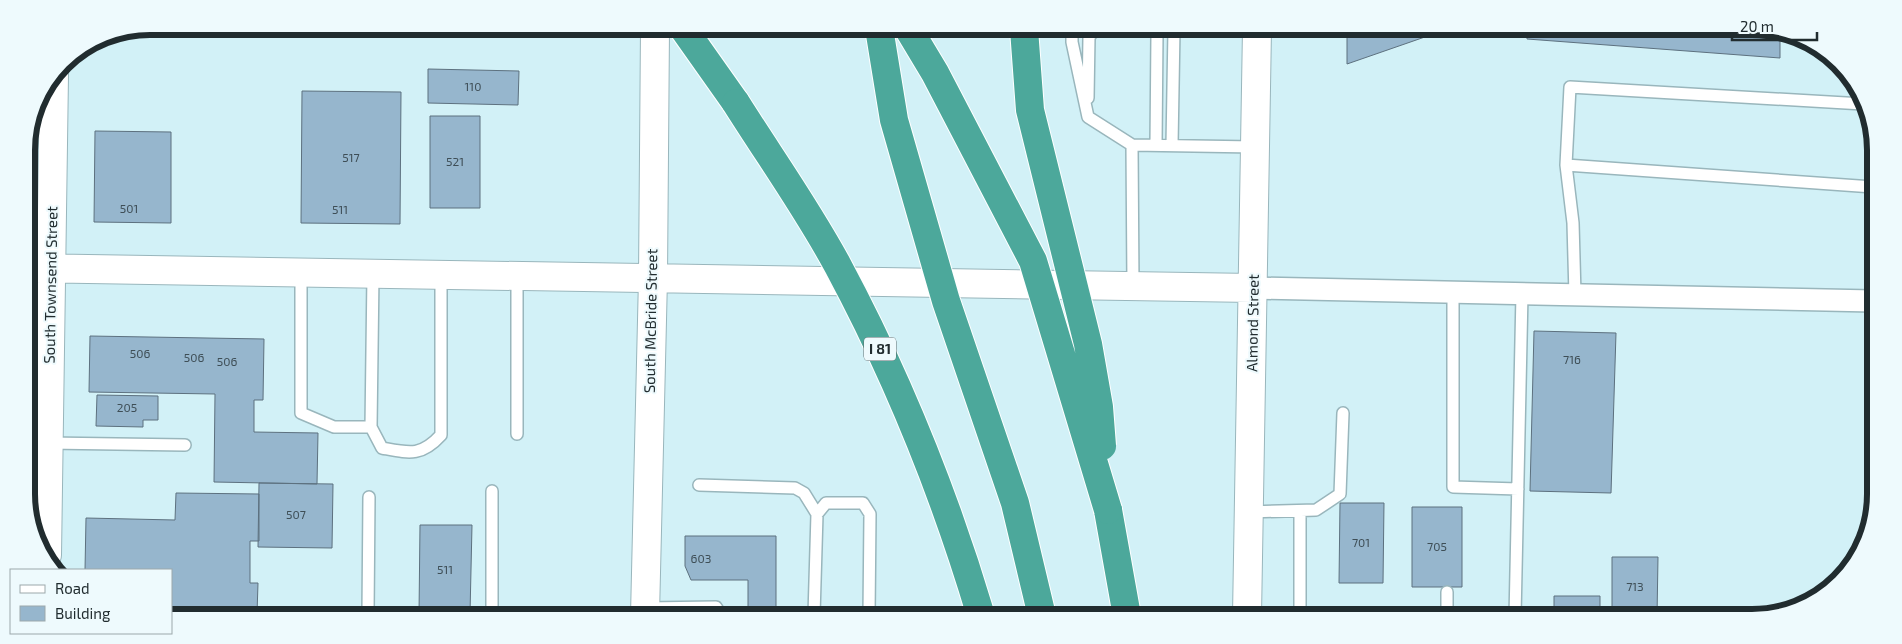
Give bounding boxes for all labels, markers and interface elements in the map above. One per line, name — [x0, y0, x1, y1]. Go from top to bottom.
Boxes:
scale bar — [1732, 10, 1817, 42]
text: 20 m — [1740, 17, 1774, 35]
house number: 110 — [465, 79, 481, 93]
house number: 517 — [342, 150, 360, 164]
house number: 521 — [446, 154, 464, 168]
house number: 501 — [120, 201, 138, 215]
house number: 511 — [332, 202, 348, 216]
street label: South Townsend Street — [40, 206, 60, 364]
street label: South McBride Street — [640, 248, 660, 393]
street label: Almond Street — [1242, 274, 1262, 372]
road number: I 81 — [864, 338, 896, 360]
house number: 506 — [130, 346, 150, 360]
house number: 506 — [184, 350, 204, 364]
house number: 716 — [1563, 352, 1581, 366]
house number: 506 — [217, 354, 237, 368]
house number: 205 — [117, 400, 137, 414]
house number: 507 — [286, 507, 306, 521]
house number: 701 — [1352, 535, 1370, 549]
house number: 705 — [1427, 539, 1447, 553]
house number: 603 — [691, 551, 711, 565]
house number: 511 — [437, 562, 453, 576]
legend — [10, 569, 172, 634]
text: Road — [55, 579, 90, 597]
house number: 713 — [1626, 579, 1644, 593]
text: Building — [55, 604, 111, 622]

